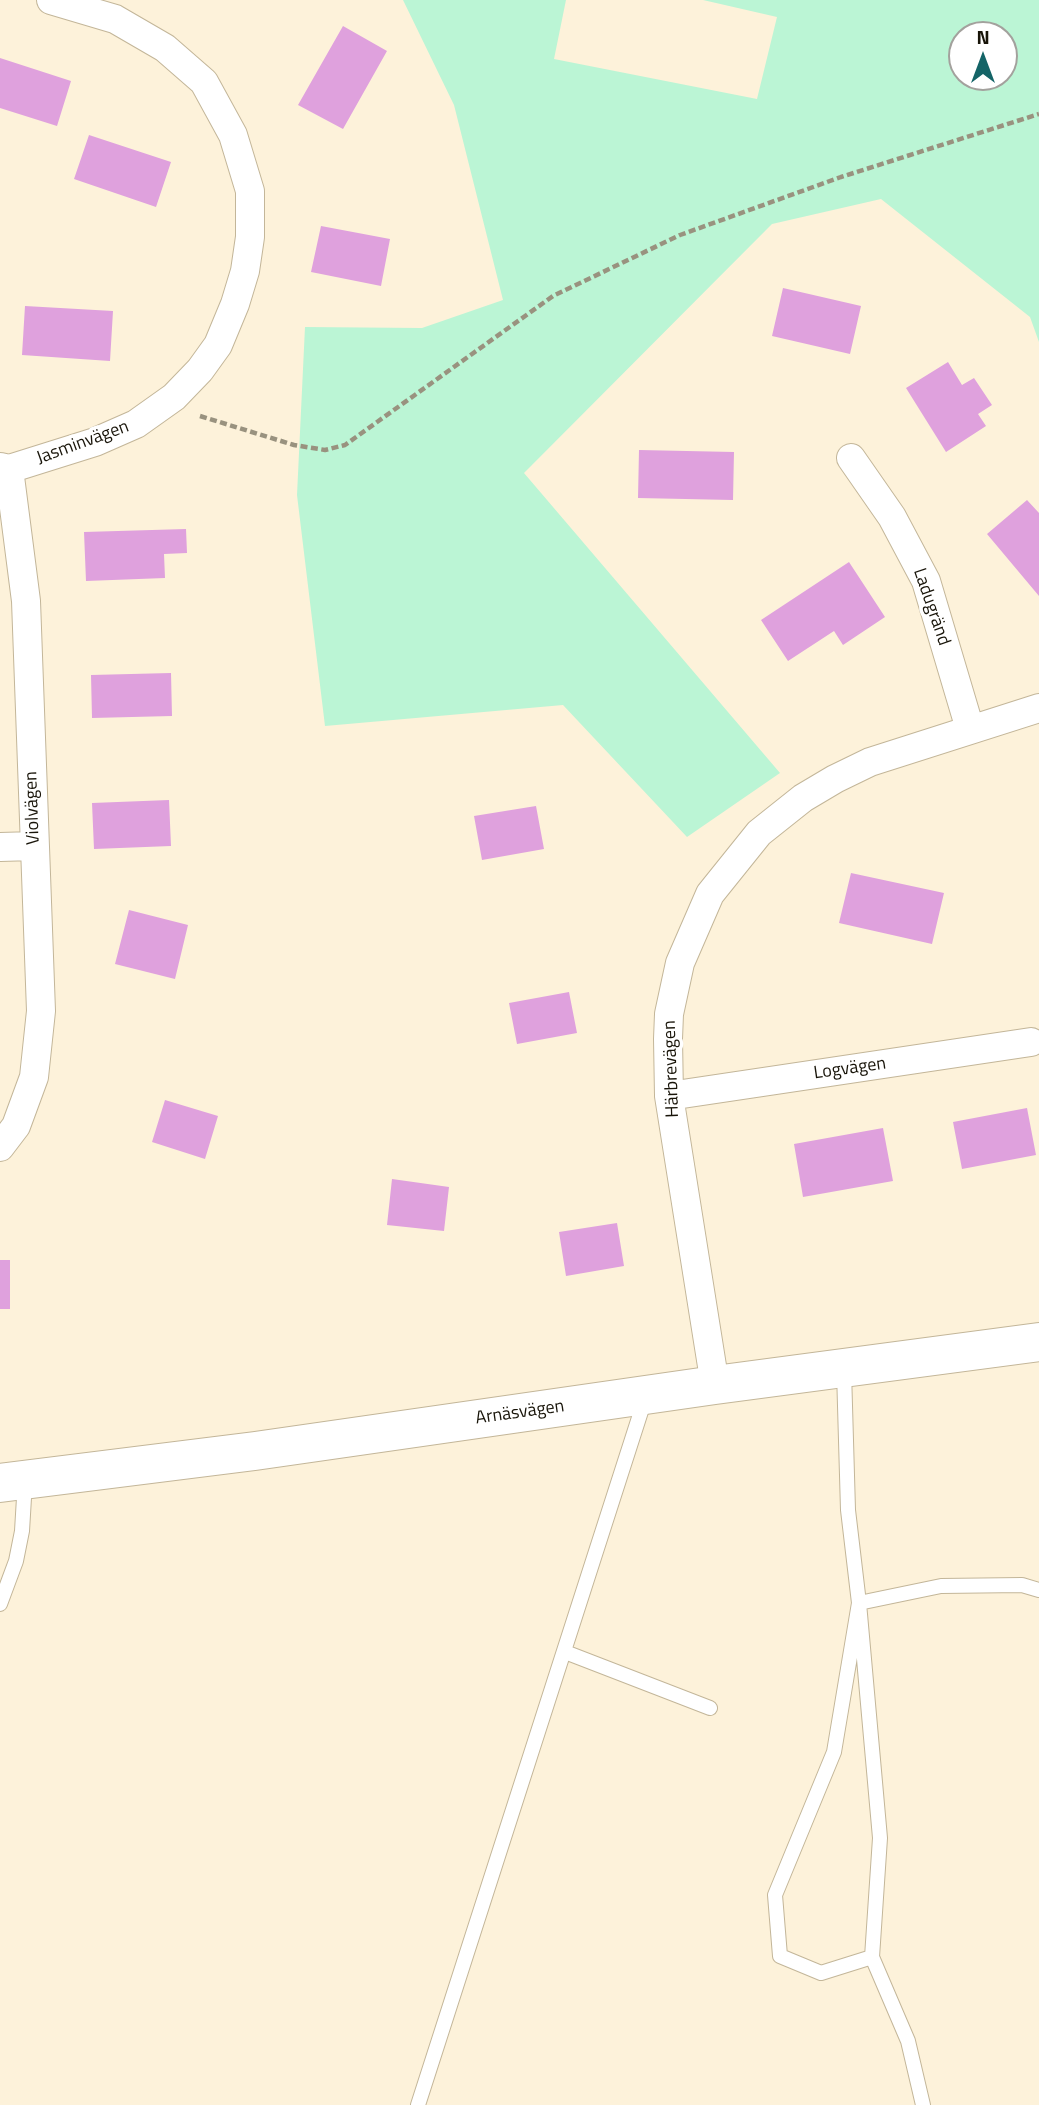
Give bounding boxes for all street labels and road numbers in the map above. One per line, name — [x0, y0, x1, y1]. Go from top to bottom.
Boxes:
street label: Jasminvägen — [34, 416, 132, 470]
street label: Ladugränd — [908, 565, 954, 649]
street label: Violvägen — [21, 771, 45, 845]
street label: Härbrevägen — [660, 1020, 684, 1118]
street label: Logvägen — [812, 1053, 888, 1085]
street label: Arnäsvägen — [474, 1396, 566, 1430]

